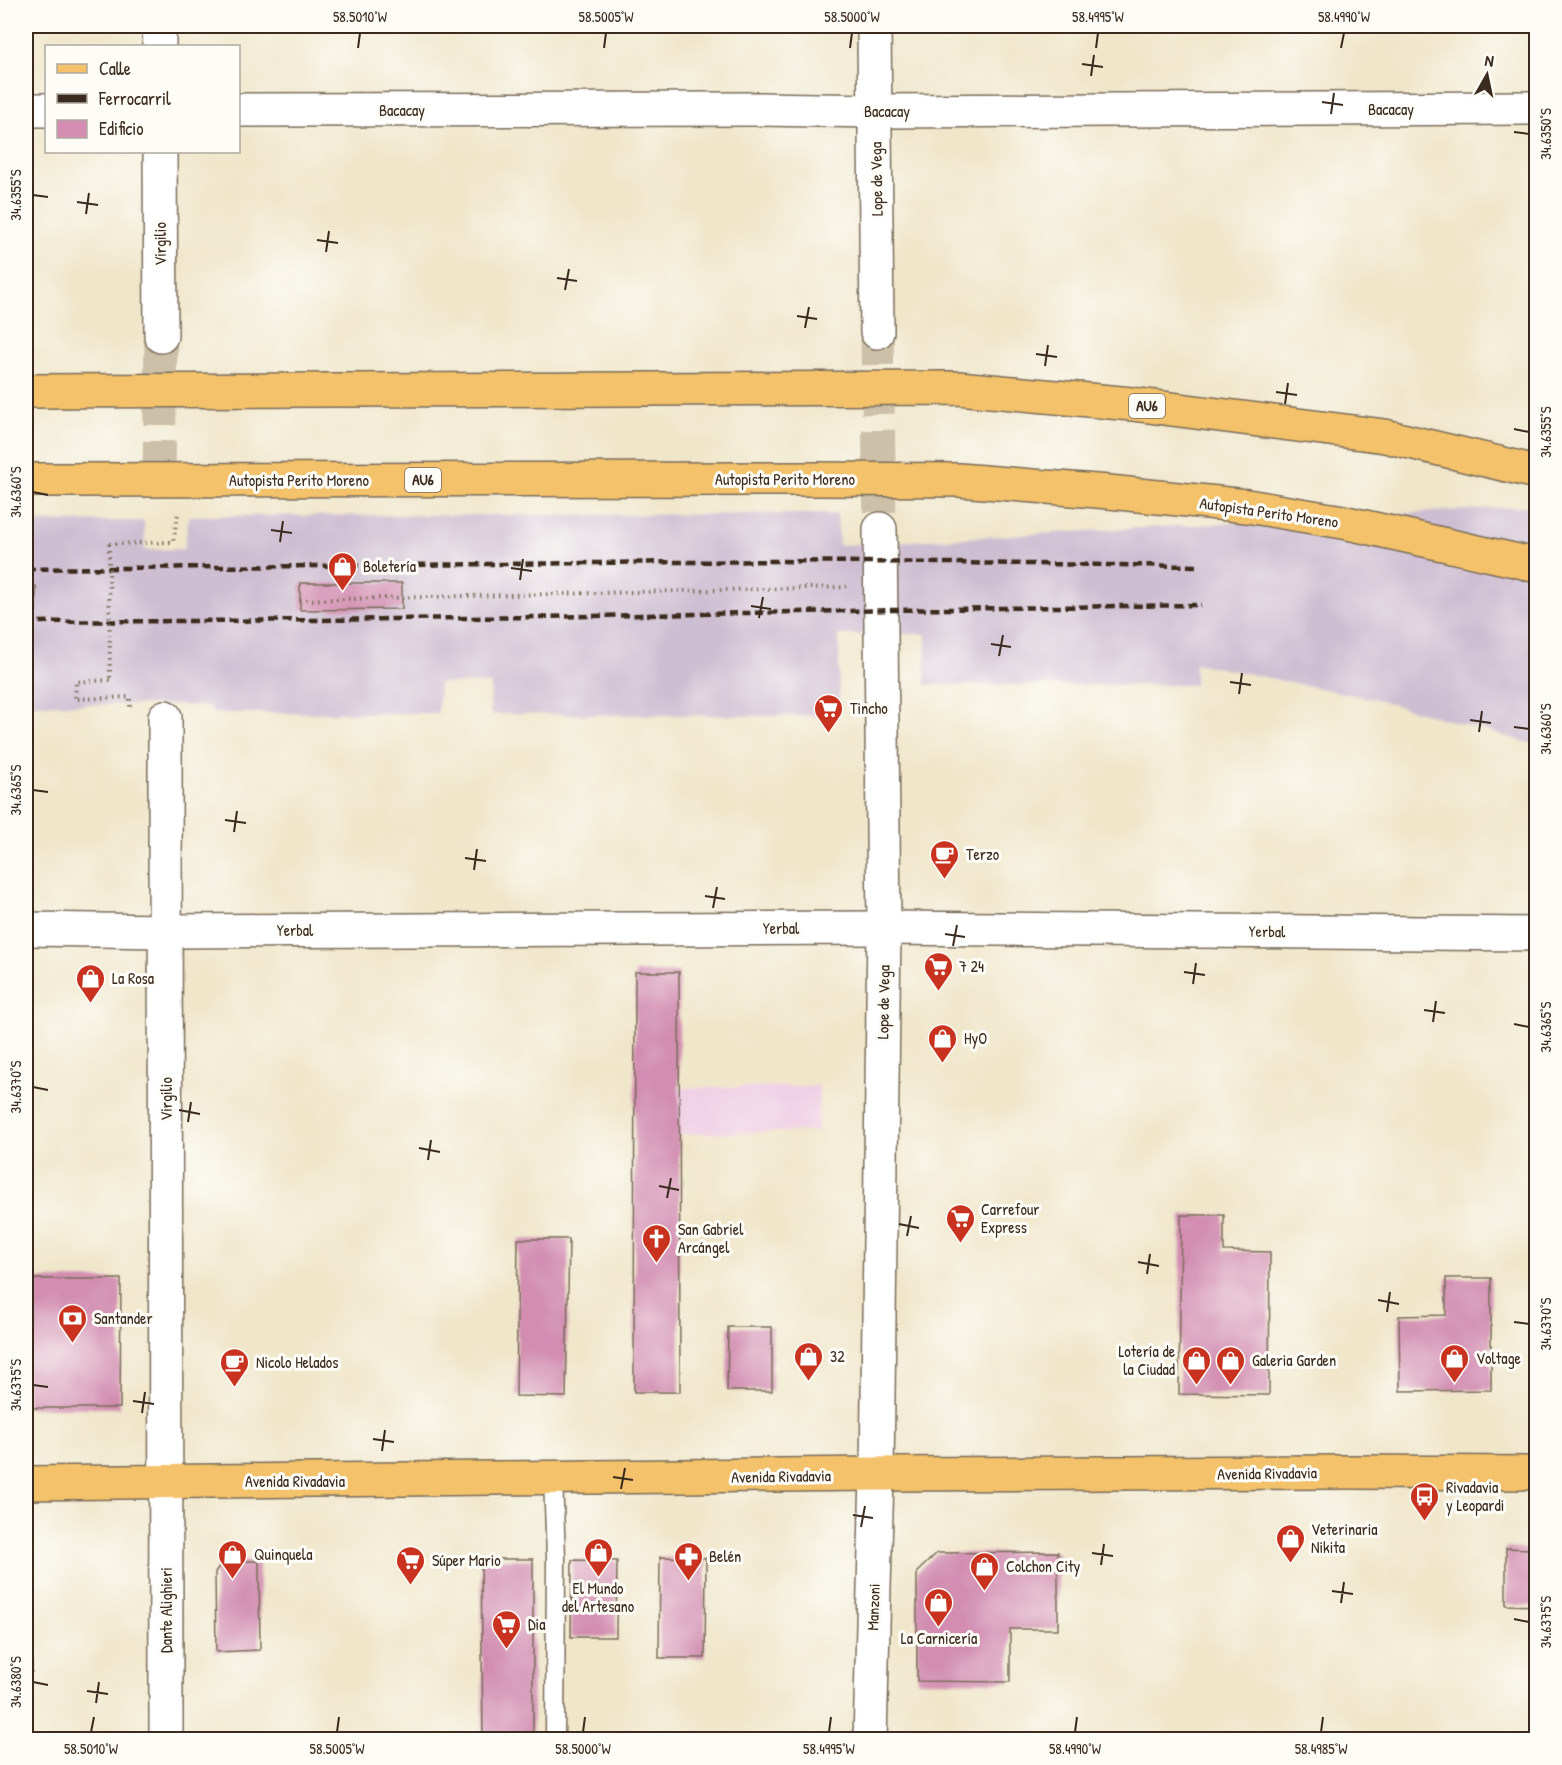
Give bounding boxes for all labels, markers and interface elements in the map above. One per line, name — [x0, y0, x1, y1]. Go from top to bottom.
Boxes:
text: 58.5010°W — [333, 6, 388, 27]
text: 58.5005°W — [579, 6, 634, 27]
text: 58.5000°W — [824, 6, 880, 27]
text: 58.4995°W — [1072, 6, 1125, 27]
text: 58.4990°W — [1318, 6, 1371, 27]
legend — [45, 45, 240, 153]
north arrow — [1457, 45, 1517, 105]
text: N — [1483, 49, 1496, 72]
text: Calle — [99, 56, 131, 81]
text: Ferrocarril — [98, 86, 171, 111]
street label: Bacacay — [1368, 98, 1414, 120]
street label: Bacacay — [379, 99, 425, 121]
street label: Bacacay — [864, 100, 910, 122]
text: 34.6350°S — [1535, 108, 1556, 160]
text: Edificio — [99, 116, 143, 141]
street label: Lope de Vega — [864, 142, 888, 216]
text: 34.6355°S — [5, 169, 26, 221]
street label: Virgilio — [149, 222, 171, 266]
road number: AU6 — [1129, 394, 1165, 418]
text: 34.6355°S — [1535, 406, 1556, 458]
text: 34.6360°S — [5, 466, 26, 518]
road number: AU6 — [405, 468, 441, 492]
street label: Autopista Perito Moreno — [715, 468, 855, 490]
street label: Autopista Perito Moreno — [229, 469, 369, 491]
street label: Autopista Perito Moreno — [1198, 491, 1340, 533]
shop icon: Boletería — [326, 550, 358, 592]
place label: Boletería — [363, 555, 416, 577]
supermarket icon: Tincho — [813, 692, 845, 734]
place label: Tincho — [850, 697, 888, 719]
text: 34.6360°S — [1535, 703, 1556, 755]
text: 34.6365°S — [5, 764, 26, 815]
cafe icon: Terzo — [929, 838, 961, 880]
place label: Terzo — [966, 843, 1000, 865]
street label: Yerbal — [763, 917, 800, 939]
street label: Yerbal — [277, 919, 314, 941]
street label: Yerbal — [1248, 920, 1286, 942]
supermarket icon: 7 24 — [922, 950, 954, 992]
place label: 7 24 — [959, 955, 984, 977]
shop icon: La Rosa — [75, 962, 107, 1004]
street label: Lope de Vega — [871, 965, 895, 1039]
place label: La Rosa — [112, 967, 154, 989]
text: 34.6365°S — [1535, 1001, 1556, 1052]
shop icon: HyO — [927, 1022, 959, 1064]
place label: HyO — [964, 1027, 987, 1049]
text: 34.6370°S — [5, 1061, 26, 1113]
street label: Virgilio — [155, 1077, 177, 1121]
place label: Carrefour Express — [981, 1198, 1039, 1238]
supermarket icon: Carrefour Express — [944, 1202, 976, 1244]
place label: San Gabriel Arcángel — [678, 1218, 744, 1258]
church icon: San Gabriel Arcángel — [641, 1222, 673, 1264]
text: 34.6370°S — [1535, 1298, 1556, 1350]
bank icon: Santander — [57, 1302, 89, 1344]
place label: Santander — [94, 1307, 153, 1329]
shop icon: 32 — [793, 1340, 825, 1382]
place label: Lotería de la Ciudad — [1118, 1340, 1176, 1380]
shop icon: Voltage — [1439, 1342, 1471, 1384]
shop icon: Lotería de la Ciudad — [1180, 1344, 1212, 1386]
shop icon: Galeria Garden — [1215, 1344, 1247, 1386]
place label: 32 — [830, 1345, 845, 1367]
cafe icon: Nicolo Helados — [219, 1346, 251, 1388]
place label: Voltage — [1476, 1347, 1522, 1369]
place label: Galeria Garden — [1252, 1349, 1336, 1371]
place label: Nicolo Helados — [256, 1351, 338, 1373]
text: 34.6375°S — [5, 1359, 26, 1411]
street label: Avenida Rivadavia — [1217, 1461, 1317, 1485]
street label: Avenida Rivadavia — [731, 1464, 831, 1488]
street label: Avenida Rivadavia — [245, 1470, 345, 1492]
place label: Rivadavia y Leopardi — [1446, 1476, 1504, 1516]
bus stop icon: Rivadavia y Leopardi — [1409, 1480, 1441, 1522]
place label: Veterinaria Nikita — [1311, 1518, 1378, 1558]
shop icon: Veterinaria Nikita — [1274, 1522, 1306, 1564]
shop icon: El Mundo del Artesano — [582, 1536, 614, 1578]
shop icon: Quinquela — [217, 1538, 249, 1580]
pharmacy icon: Belén — [672, 1540, 704, 1582]
place label: Quinquela — [254, 1543, 312, 1565]
supermarket icon: Súper Mario — [395, 1544, 427, 1586]
place label: Belén — [709, 1545, 741, 1567]
place label: Súper Mario — [432, 1549, 501, 1571]
shop icon: Colchon City — [969, 1550, 1001, 1592]
place label: Colchon City — [1006, 1555, 1081, 1577]
street label: Dante Alighieri — [155, 1567, 177, 1653]
place label: El Mundo del Artesano — [562, 1577, 635, 1617]
street label: Manzoni — [861, 1583, 885, 1631]
shop icon: La Carnicería — [923, 1586, 955, 1628]
text: 34.6375°S — [1535, 1596, 1556, 1648]
supermarket icon: Dia — [491, 1608, 523, 1650]
place label: Dia — [528, 1613, 545, 1635]
place label: La Carnicería — [901, 1627, 977, 1649]
text: 34.6380°S — [5, 1656, 26, 1708]
text: 58.5010°W — [64, 1738, 119, 1759]
text: 58.5005°W — [310, 1738, 365, 1759]
text: 58.5000°W — [555, 1738, 611, 1759]
text: 58.4995°W — [803, 1738, 856, 1759]
text: 58.4990°W — [1049, 1738, 1102, 1759]
text: 58.4985°W — [1295, 1738, 1348, 1759]

